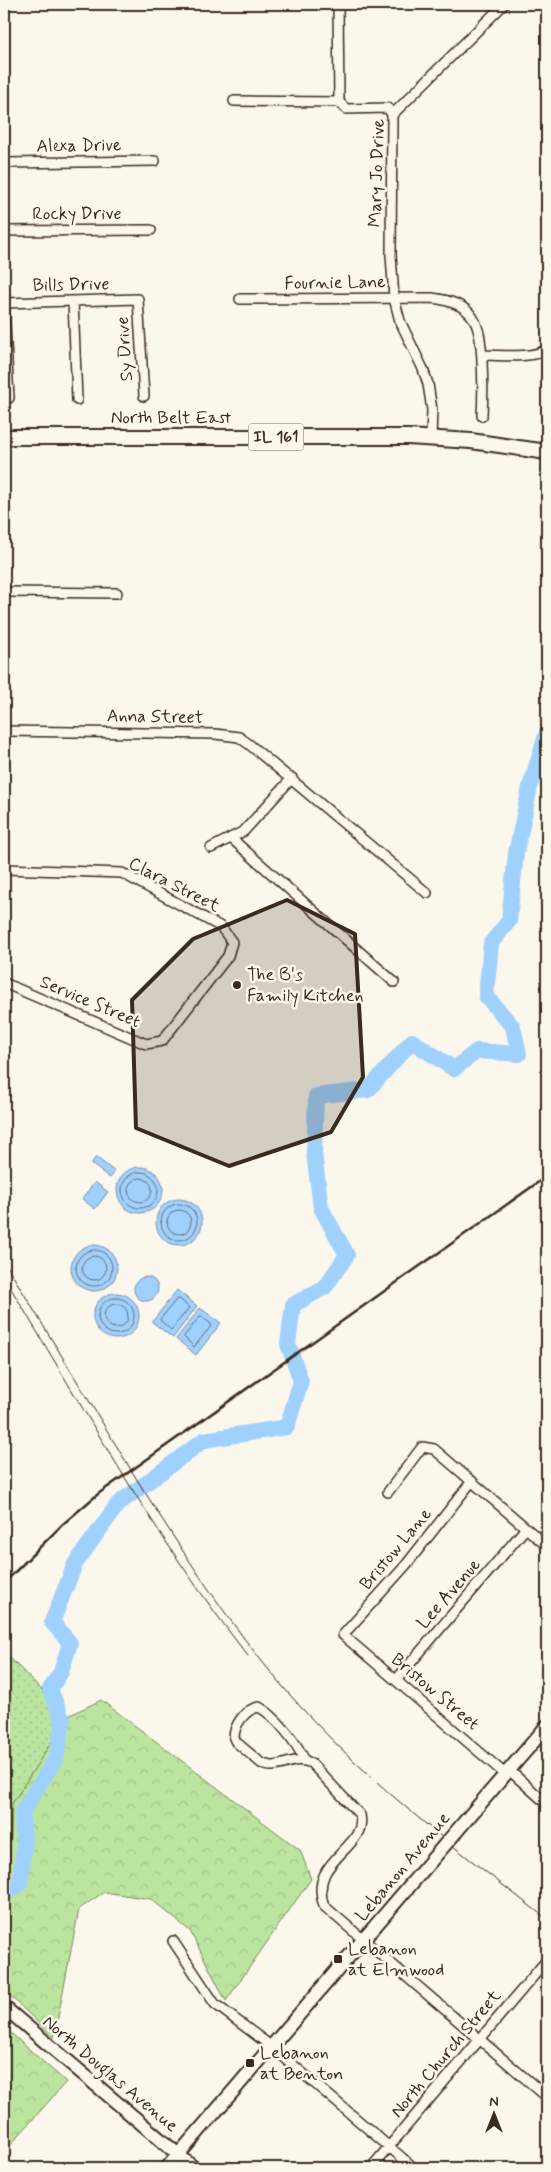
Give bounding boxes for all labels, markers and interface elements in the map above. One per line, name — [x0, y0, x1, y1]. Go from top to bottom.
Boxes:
street label: Mary Jo Drive — [363, 118, 391, 228]
street label: Alexa Drive — [36, 133, 122, 159]
street label: Rocky Drive — [32, 202, 122, 226]
street label: Fournie Lane — [284, 270, 386, 296]
street label: Bills Drive — [32, 272, 110, 298]
street label: Sy Drive — [111, 316, 139, 382]
street label: North Belt East — [111, 406, 232, 430]
road number: IL 161 — [248, 424, 304, 451]
street label: Anna Street — [107, 704, 203, 730]
street label: Clara Street — [124, 852, 224, 918]
place label: The B's Family Kitchen — [247, 963, 364, 1008]
street label: Service Street — [36, 970, 144, 1034]
marker: The B's Family Kitchen — [231, 979, 243, 991]
street label: Bristow Lane — [355, 1503, 437, 1595]
street label: Lee Avenue — [412, 1554, 486, 1634]
street label: Bristow Street — [386, 1648, 484, 1736]
street label: Lebanon Avenue — [350, 1807, 456, 1927]
place label: Lebanon at Elmwood — [348, 1937, 444, 1982]
marker: Lebanon at Elmwood — [332, 1953, 344, 1965]
street label: North Church Street — [386, 1986, 506, 2122]
street label: North Douglas Avenue — [36, 2010, 183, 2139]
place label: Lebanon at Benton — [260, 2041, 343, 2086]
marker: Lebanon at Benton — [244, 2057, 256, 2069]
north arrow — [468, 2090, 518, 2140]

